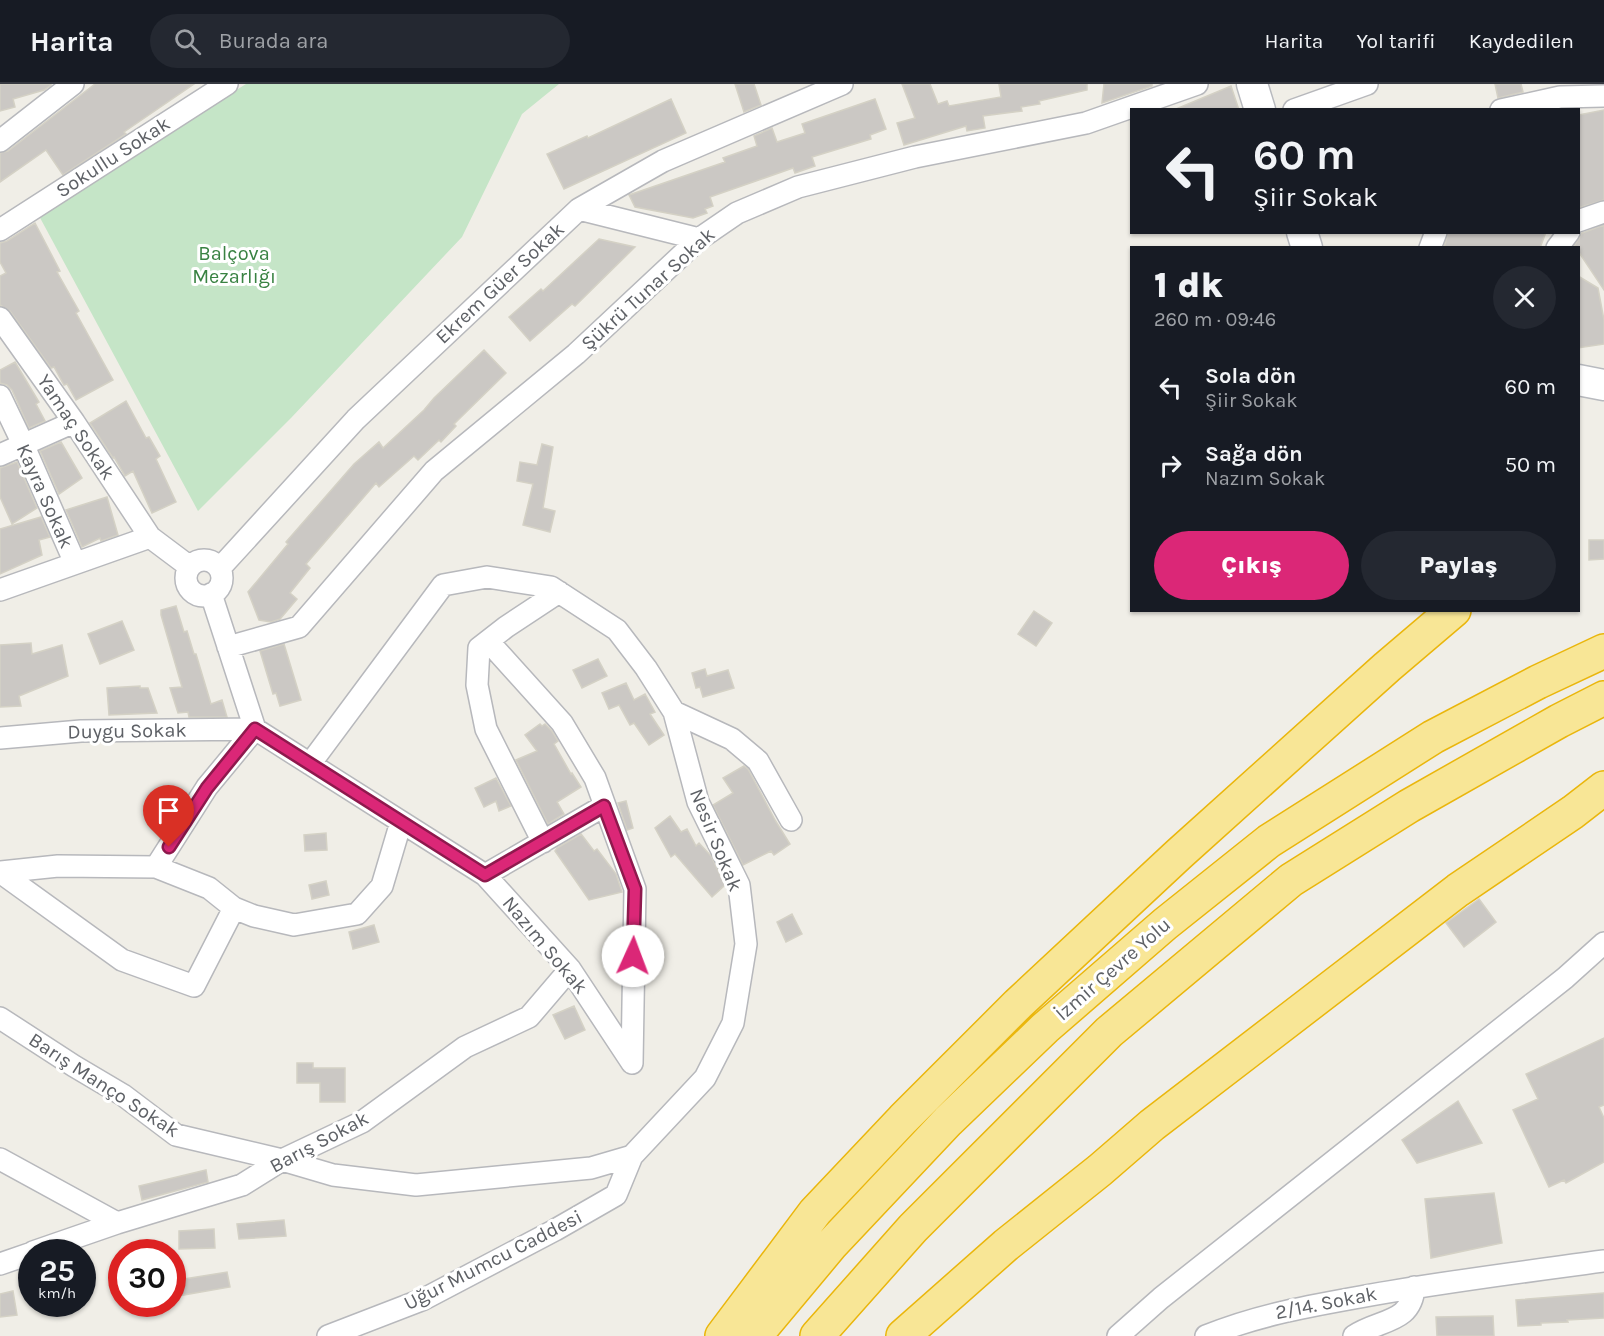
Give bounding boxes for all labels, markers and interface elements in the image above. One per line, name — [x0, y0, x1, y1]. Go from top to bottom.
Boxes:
search box — [150, 14, 570, 68]
text: Harita — [30, 25, 114, 58]
icon: search — [171, 25, 204, 58]
text: Burada ara — [219, 28, 328, 54]
text: Harita — [1264, 29, 1323, 53]
text: Yol tarifi — [1356, 29, 1436, 53]
text: Kaydedilen — [1469, 29, 1574, 53]
street label: Sokullu Sokak — [52, 112, 174, 202]
text: 60 m — [1253, 130, 1356, 180]
icon: left — [1154, 132, 1232, 210]
text: Şiir Sokak — [1253, 181, 1378, 213]
street label: Ekrem Güer Sokak — [431, 218, 569, 348]
street label: Şükrü Tunar Sokak — [576, 223, 720, 355]
park label: Balçova Mezarlığı — [192, 242, 276, 288]
text: 1 dk — [1154, 264, 1223, 306]
button: close — [1493, 266, 1556, 329]
text: 260 m · 09:46 — [1154, 308, 1276, 331]
text: Sola dön — [1205, 363, 1296, 389]
street label: Yamaç Sokak — [32, 370, 120, 484]
icon: left — [1154, 371, 1187, 404]
text: 60 m — [1505, 374, 1556, 400]
text: Şiir Sokak — [1205, 389, 1298, 412]
street label: Kayra Sokak — [12, 440, 78, 552]
text: Sağa dön — [1205, 441, 1303, 467]
icon: right — [1154, 449, 1187, 482]
text: 50 m — [1505, 452, 1556, 478]
text: Nazım Sokak — [1205, 467, 1325, 490]
button: Çıkış — [1154, 531, 1349, 600]
button: Paylaş — [1361, 531, 1556, 600]
street label: Duygu Sokak — [67, 718, 187, 744]
pin — [143, 785, 194, 847]
street label: Nesir Sokak — [685, 785, 747, 895]
icon: arrive — [152, 794, 185, 827]
street label: Nazım Sokak — [498, 892, 592, 998]
street label: İzmir Çevre Yolu — [1051, 913, 1175, 1025]
position arrow — [601, 924, 665, 988]
street label: Barış Manço Sokak — [25, 1028, 183, 1142]
street label: Barış Sokak — [266, 1106, 372, 1178]
street label: Uğur Mumcu Caddesi — [400, 1205, 586, 1315]
speed limit sign: 30 — [108, 1239, 186, 1317]
text: 25 — [39, 1253, 75, 1289]
street label: 2/14. Sokak — [1273, 1282, 1379, 1324]
text: km/h — [38, 1284, 76, 1302]

